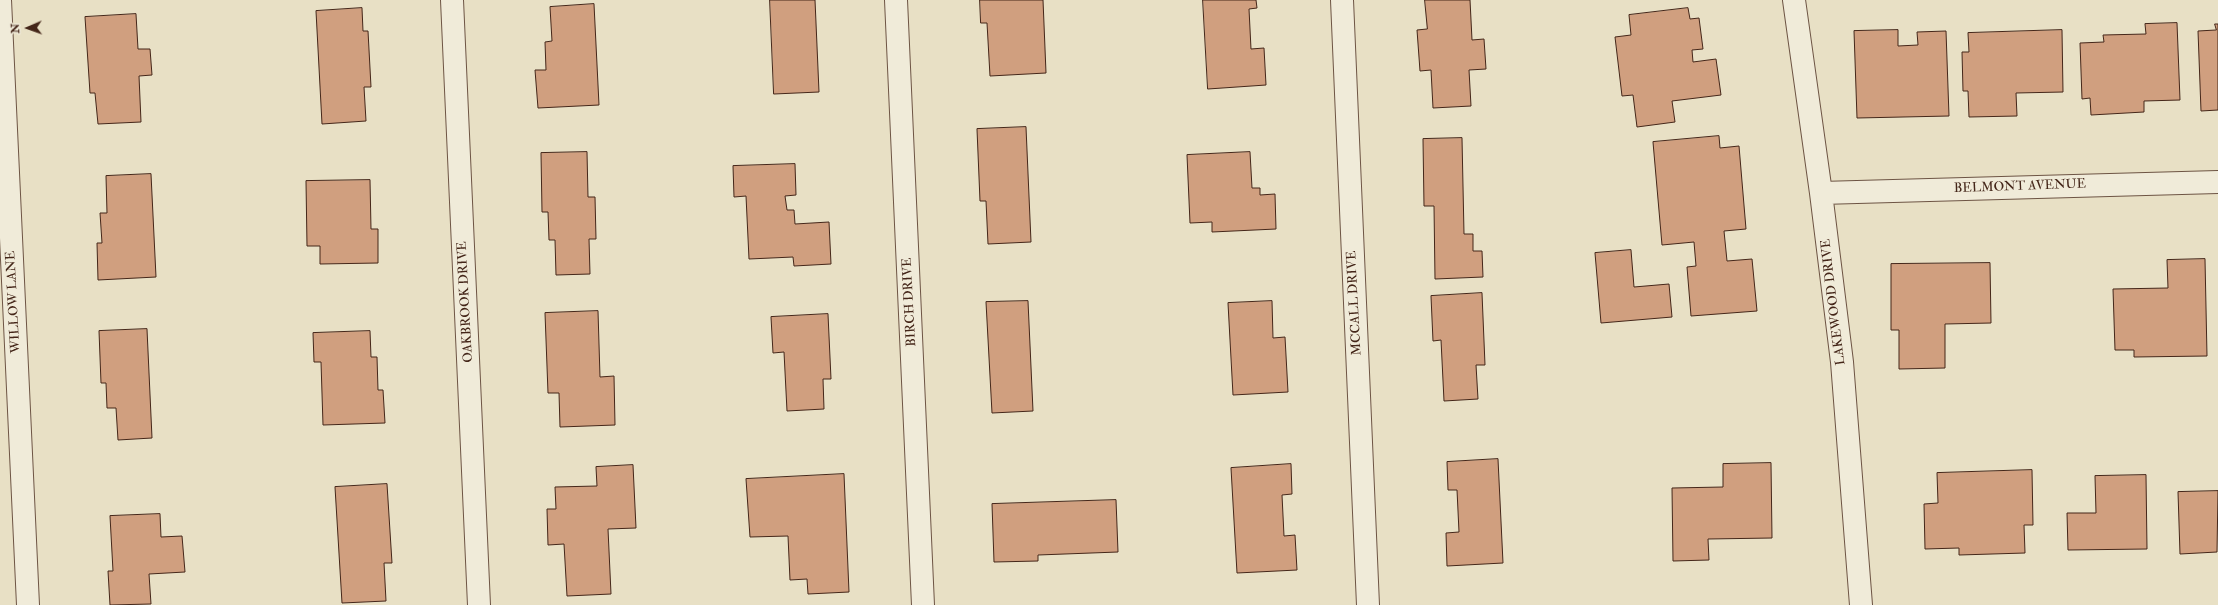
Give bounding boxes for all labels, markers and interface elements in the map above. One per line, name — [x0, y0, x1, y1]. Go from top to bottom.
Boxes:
north arrow — [8, 8, 48, 48]
text: N — [9, 23, 22, 34]
street label: BELMONT AVENUE — [1954, 177, 2086, 197]
street label: LAKEWOOD DRIVE — [1819, 238, 1849, 366]
street label: OAKBROOK DRIVE — [455, 241, 477, 363]
street label: WILLOW LANE — [4, 250, 24, 354]
street label: MCCALL DRIVE — [1344, 250, 1366, 356]
street label: BIRCH DRIVE — [900, 257, 920, 347]

